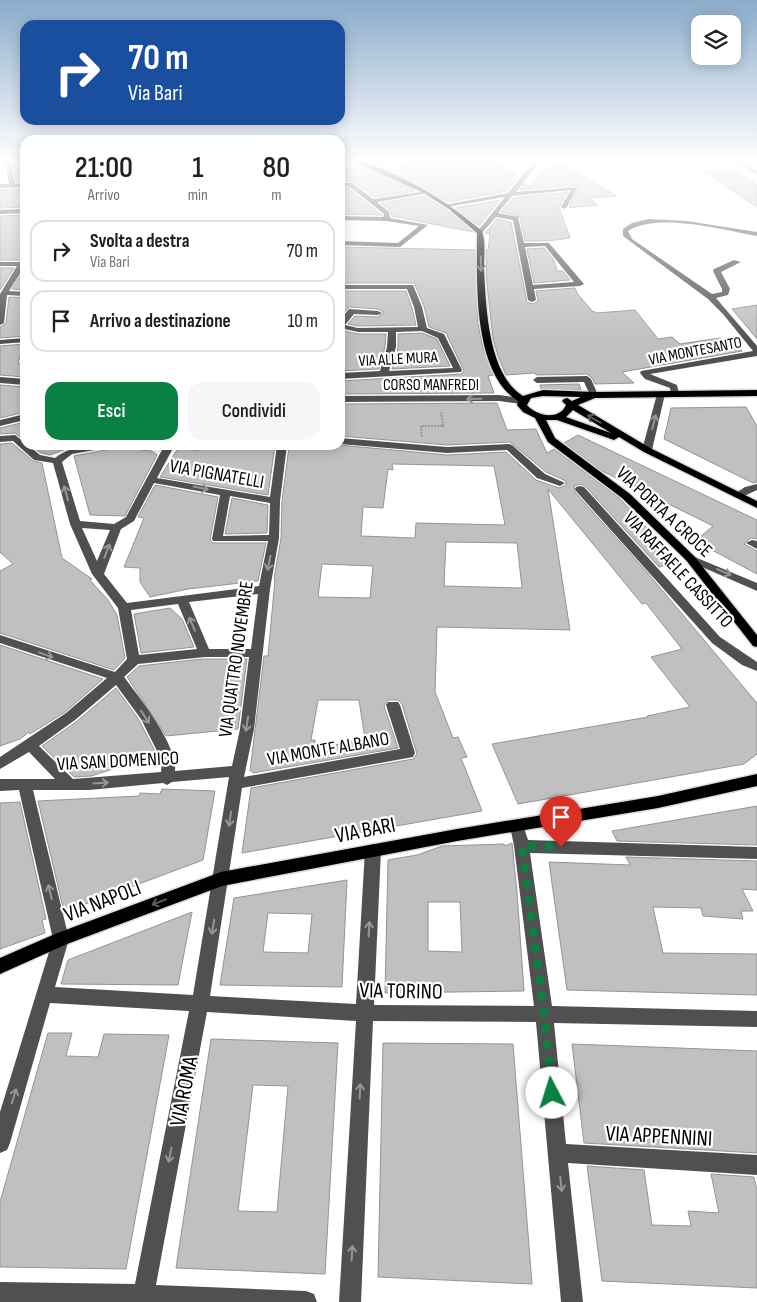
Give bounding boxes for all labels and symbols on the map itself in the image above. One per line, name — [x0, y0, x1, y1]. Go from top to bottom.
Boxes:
one-way arrow — [476, 256, 486, 272]
street label: VIA MONTESANTO — [647, 333, 744, 370]
street label: VIA ALLE MURA — [358, 348, 438, 371]
street label: CORSO MANFREDI — [383, 376, 479, 395]
one-way arrow — [466, 394, 482, 404]
one-way arrow — [587, 413, 601, 423]
one-way arrow — [650, 414, 659, 430]
street label: VIA PIGNATELLI — [168, 455, 266, 494]
street label: VIA PORTA A CROCE — [611, 462, 717, 562]
one-way arrow — [192, 484, 208, 494]
one-way arrow — [61, 485, 70, 501]
street label: VIA RAFFAELE CASSITTO — [618, 507, 738, 633]
one-way arrow — [103, 544, 112, 559]
one-way arrow — [264, 554, 274, 570]
one-way arrow — [716, 568, 731, 577]
street label: VIA QUATTRO NOVEMBRE — [214, 580, 259, 739]
one-way arrow — [187, 617, 197, 632]
one-way arrow — [38, 651, 53, 660]
one-way arrow — [141, 710, 151, 724]
one-way arrow — [242, 715, 252, 731]
street label: VIA MONTE ALBANO — [266, 727, 391, 772]
street label: VIA SAN DOMENICO — [56, 747, 180, 776]
one-way arrow — [93, 778, 109, 788]
pin — [540, 796, 582, 847]
one-way arrow — [225, 811, 235, 827]
street label: VIA BARI — [333, 811, 398, 850]
street label: VIA NAPOLI — [60, 874, 145, 928]
one-way arrow — [45, 884, 54, 900]
one-way arrow — [152, 898, 168, 907]
one-way arrow — [207, 918, 217, 934]
one-way arrow — [364, 921, 373, 937]
street label: VIA TORINO — [359, 977, 443, 1006]
street label: VIA ROMA — [164, 1053, 205, 1129]
position arrow — [525, 1066, 577, 1118]
one-way arrow — [356, 1083, 365, 1099]
one-way arrow — [10, 1088, 20, 1104]
street label: VIA APPENNINI — [605, 1120, 713, 1153]
one-way arrow — [165, 1147, 174, 1163]
one-way arrow — [556, 1176, 565, 1192]
one-way arrow — [348, 1246, 357, 1262]

